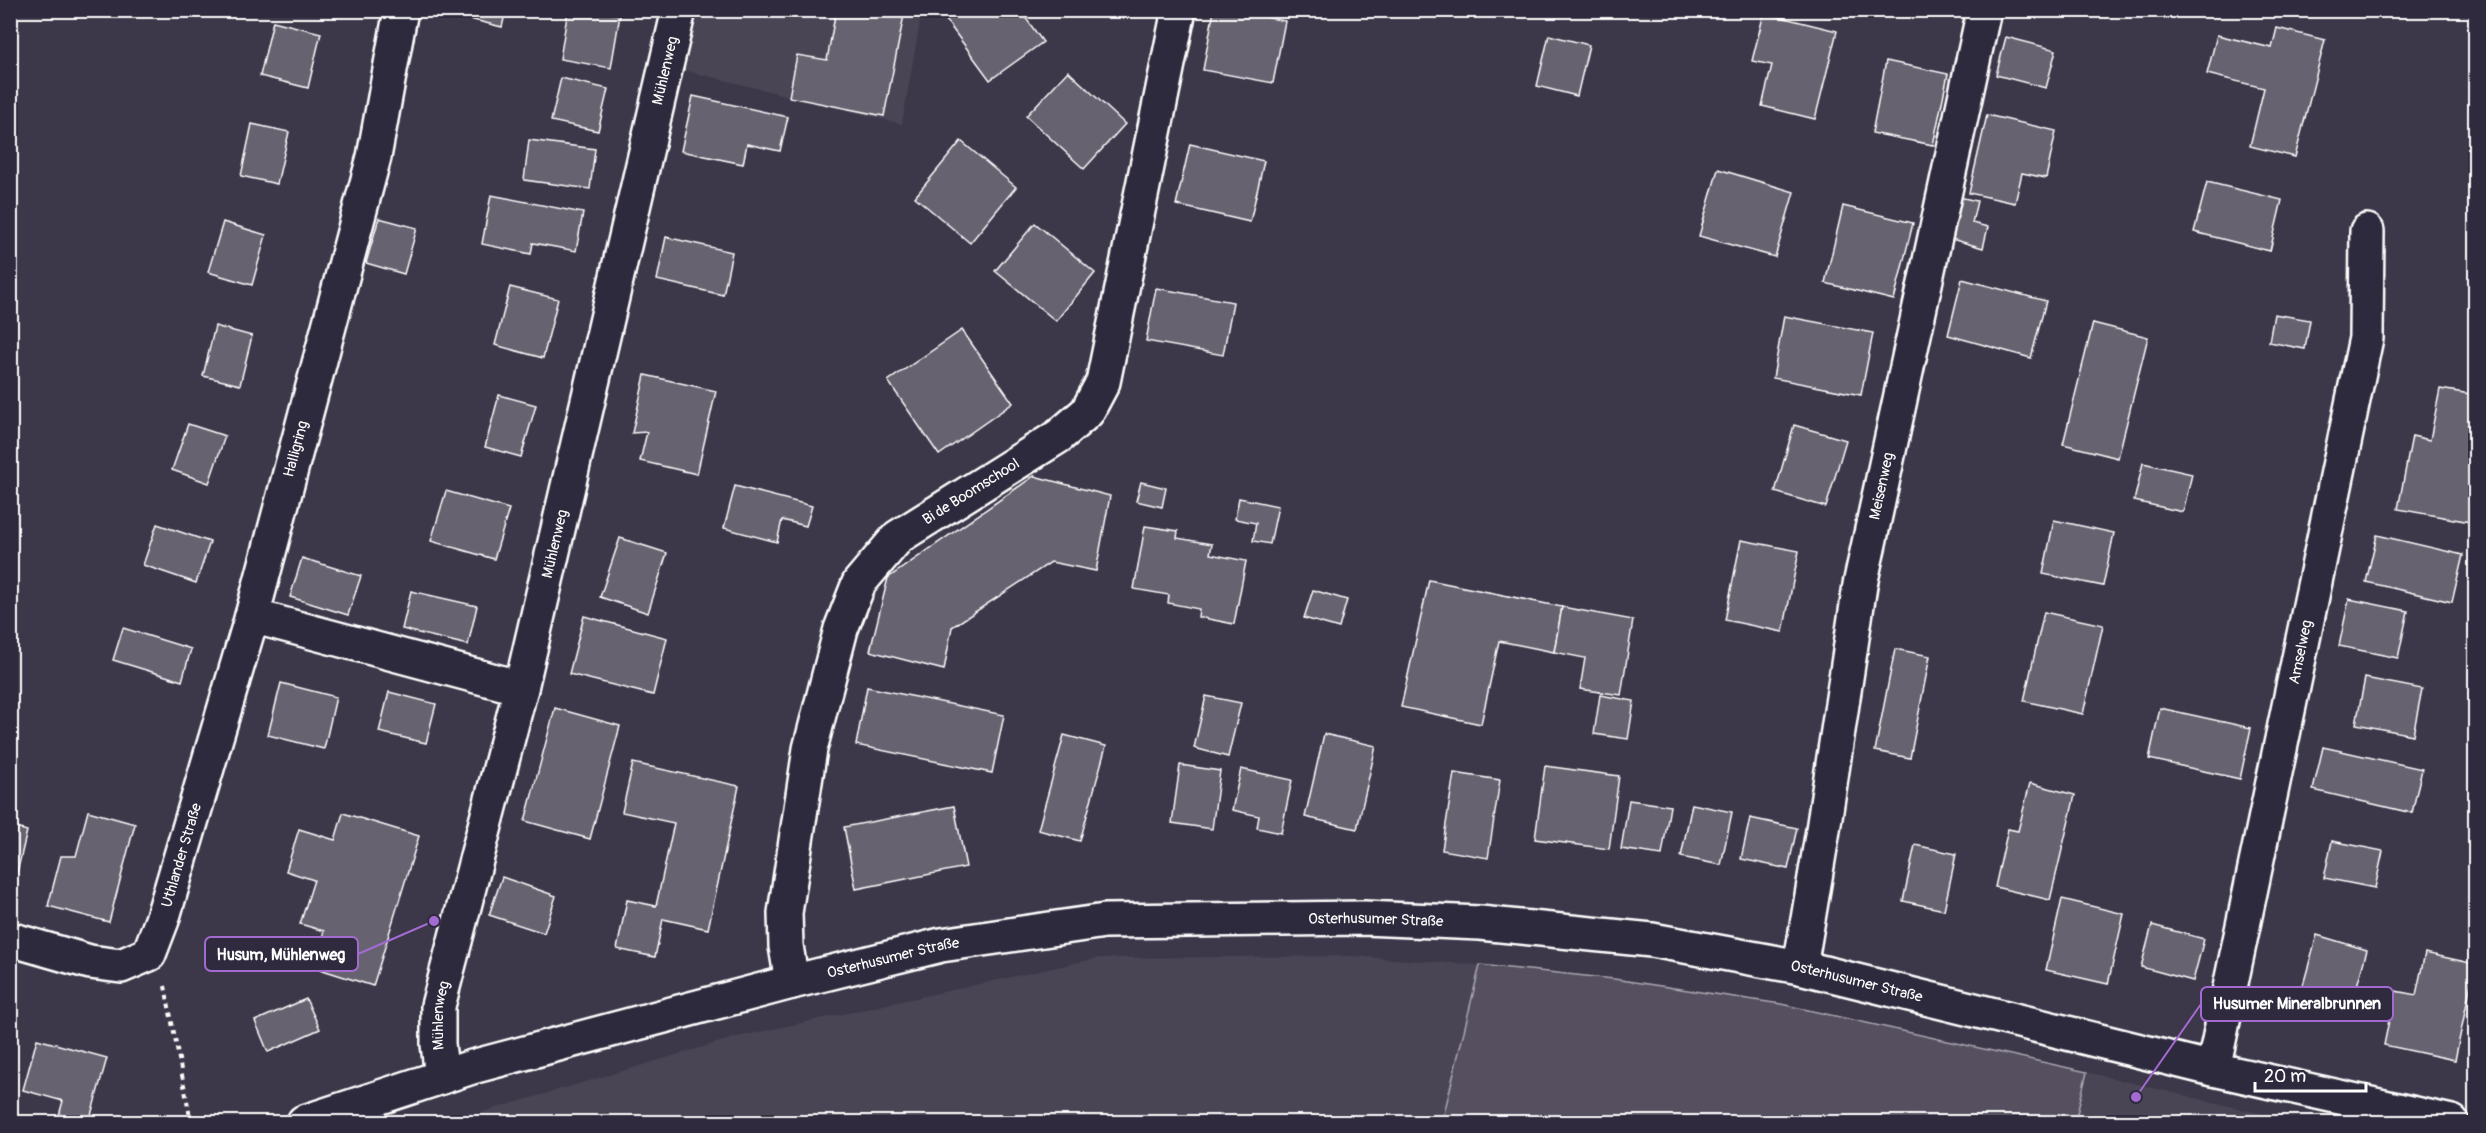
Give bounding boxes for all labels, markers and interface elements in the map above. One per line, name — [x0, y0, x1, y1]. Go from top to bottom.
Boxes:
street label: Mühlenweg — [648, 34, 682, 107]
street label: Halligring — [279, 419, 313, 479]
street label: Meisenweg — [1865, 451, 1898, 521]
street label: Bi de Boomschool — [919, 454, 1023, 529]
street label: Mühlenweg — [537, 508, 572, 580]
street label: Amselweg — [2284, 618, 2316, 686]
street label: Uthlander Straße — [157, 800, 206, 910]
street label: Osterhusumer Straße — [1308, 908, 1444, 931]
street label: Osterhusumer Straße — [825, 933, 961, 982]
callout: Husum, Mühlenweg — [205, 937, 358, 971]
text: Husum, Mühlenweg — [217, 945, 345, 965]
street label: Osterhusumer Straße — [1789, 956, 1925, 1007]
street label: Mühlenweg — [428, 979, 454, 1051]
callout: Husumer Mineralbrunnen — [2201, 987, 2393, 1021]
text: Husumer Mineralbrunnen — [2213, 994, 2381, 1014]
scale bar — [2255, 1055, 2366, 1093]
text: 20 m — [2264, 1065, 2306, 1088]

